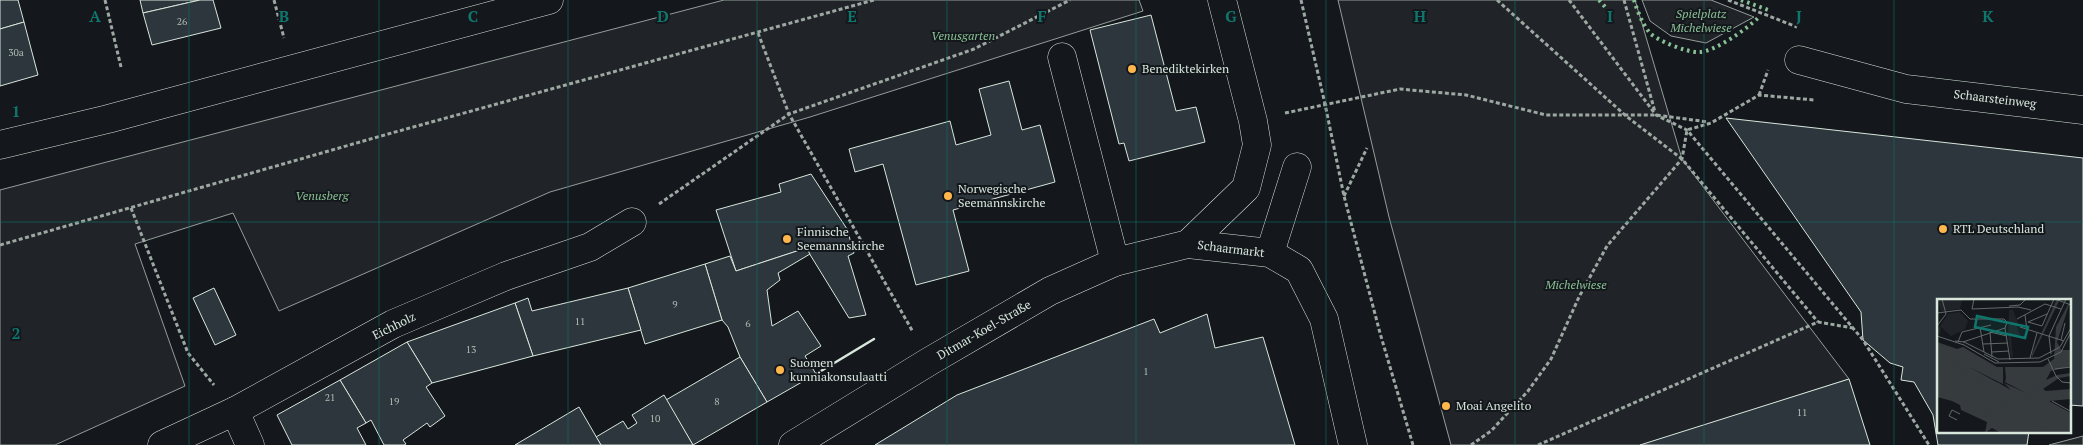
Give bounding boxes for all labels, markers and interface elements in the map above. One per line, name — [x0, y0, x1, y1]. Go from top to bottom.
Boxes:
text: A — [89, 5, 101, 27]
text: B — [279, 5, 289, 27]
text: C — [468, 5, 478, 27]
text: D — [657, 5, 669, 27]
text: E — [847, 5, 857, 27]
text: F — [1037, 5, 1047, 27]
text: G — [1225, 5, 1237, 27]
text: H — [1414, 5, 1426, 27]
text: I — [1607, 5, 1613, 27]
text: J — [1796, 5, 1802, 27]
text: K — [1982, 5, 1994, 27]
park label: Spielplatz Michelwiese — [1669, 6, 1732, 35]
house number: 26 — [177, 15, 188, 28]
park label: Venusgarten — [931, 28, 995, 43]
house number: 30a — [8, 46, 24, 59]
place label: Benediktekirken — [1142, 61, 1229, 76]
marker: Benediktekirken — [1126, 63, 1138, 75]
street label: Schaarsteinweg — [1953, 86, 2038, 111]
text: 1 — [11, 100, 21, 122]
place label: Norwegische Seemannskirche — [958, 181, 1045, 210]
park label: Venusberg — [295, 188, 350, 203]
marker: Norwegische Seemannskirche — [942, 190, 954, 202]
place label: RTL Deutschland — [1953, 221, 2044, 236]
marker: RTL Deutschland — [1937, 223, 1949, 235]
place label: Finnische Seemannskirche — [797, 224, 884, 253]
marker: Finnische Seemannskirche — [781, 233, 793, 245]
street label: Schaarmarkt — [1197, 237, 1266, 260]
park label: Michelwiese — [1544, 277, 1607, 292]
street label: Ditmar-Koel-Straße — [934, 297, 1033, 363]
house number: 9 — [672, 298, 678, 311]
inset map — [1937, 299, 2070, 432]
street label: Eichholz — [370, 309, 418, 342]
house number: 11 — [575, 315, 585, 328]
house number: 6 — [745, 317, 751, 330]
text: 2 — [11, 322, 21, 344]
house number: 13 — [466, 343, 476, 356]
place label: Suomen kunniakonsulaatti — [790, 355, 888, 384]
marker: Suomen kunniakonsulaatti — [774, 364, 786, 376]
house number: 1 — [1143, 365, 1149, 378]
house number: 21 — [325, 391, 335, 404]
house number: 19 — [389, 395, 399, 408]
house number: 8 — [714, 395, 720, 408]
place label: Moai Angelito — [1456, 398, 1532, 413]
marker: Moai Angelito — [1440, 400, 1452, 412]
house number: 11 — [1797, 406, 1807, 419]
house number: 10 — [650, 412, 660, 425]

